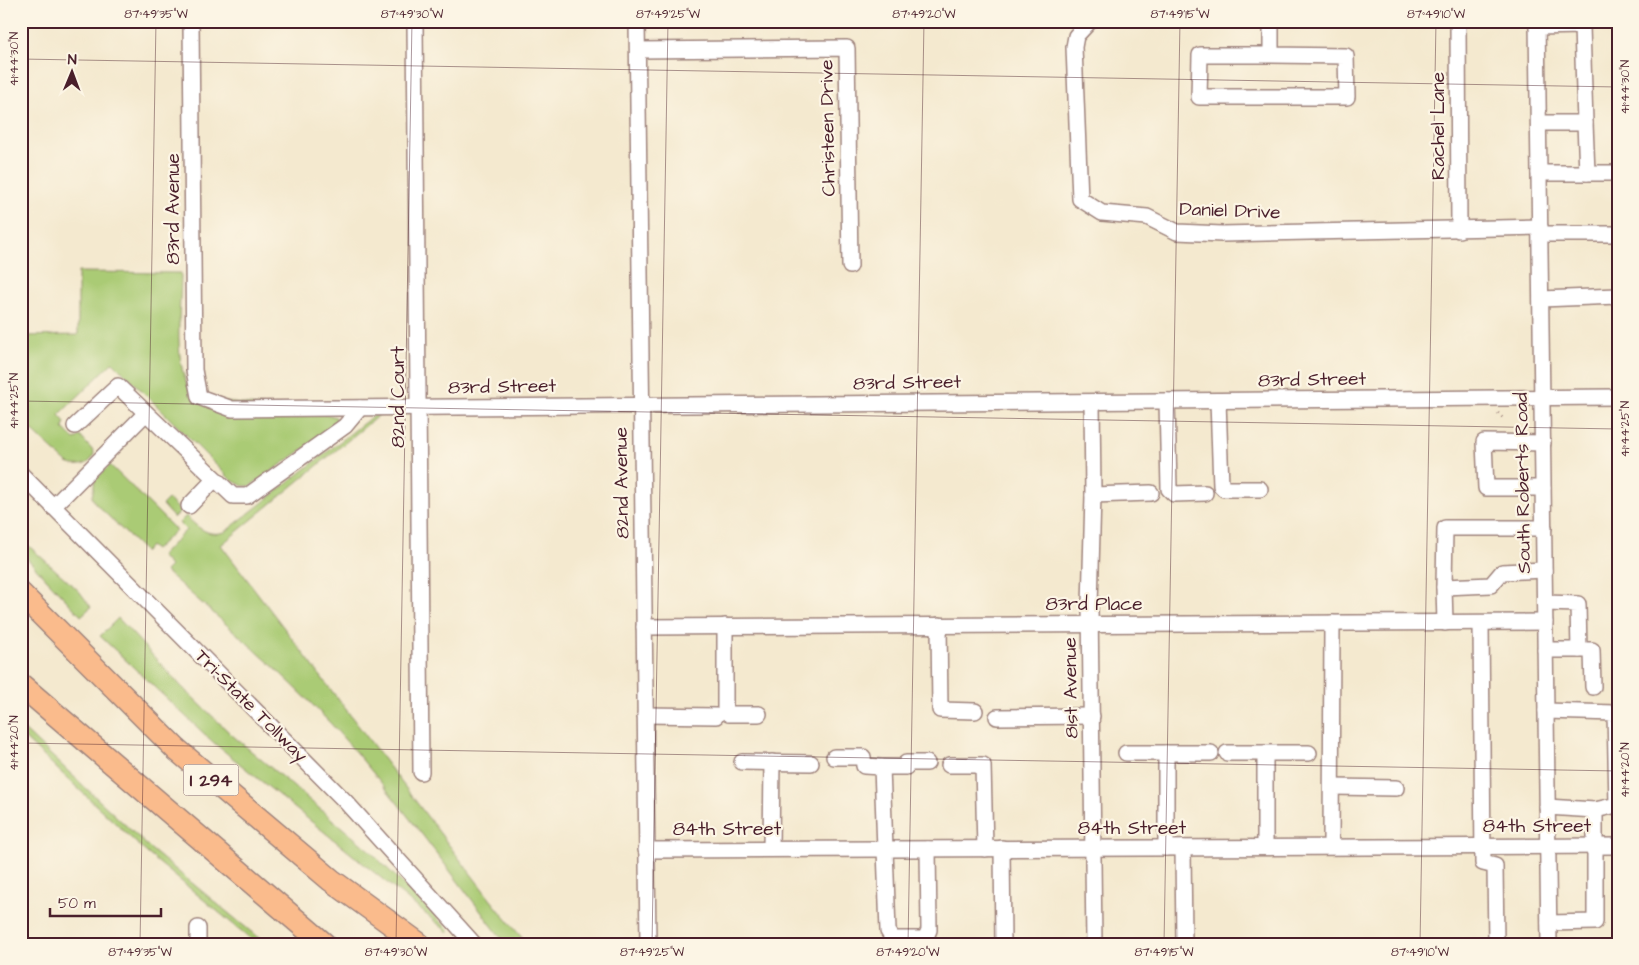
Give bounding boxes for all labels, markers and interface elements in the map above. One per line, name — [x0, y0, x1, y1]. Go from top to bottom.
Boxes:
text: 87°49'35"W — [124, 6, 188, 23]
text: 87°49'30"W — [381, 6, 444, 23]
text: 87°49'25"W — [636, 6, 701, 23]
text: 87°49'20"W — [892, 6, 956, 23]
text: 87°49'15"W — [1151, 6, 1210, 23]
text: 87°49'10"W — [1407, 6, 1466, 23]
text: 41°44'30"N — [6, 31, 23, 86]
north arrow — [48, 48, 98, 98]
text: N — [68, 50, 77, 70]
street label: Christeen Drive — [813, 59, 843, 197]
text: 41°44'30"N — [1617, 59, 1634, 114]
street label: Rachel Lane — [1425, 72, 1452, 180]
street label: 83rd Avenue — [160, 153, 187, 265]
street label: Daniel Drive — [1179, 196, 1281, 226]
street label: 82nd Court — [385, 346, 412, 448]
street label: 83rd Street — [1258, 366, 1367, 394]
street label: 83rd Street — [853, 369, 962, 397]
text: 41°44'25"N — [6, 372, 23, 429]
street label: 83rd Street — [448, 373, 557, 401]
street label: South Roberts Road — [1508, 392, 1538, 574]
text: 41°44'25"N — [1617, 400, 1634, 457]
street label: 82nd Avenue — [608, 427, 636, 539]
street label: 83rd Place — [1046, 591, 1142, 618]
street label: 81st Avenue — [1057, 637, 1085, 739]
street label: Tri-State Tollway — [188, 643, 314, 770]
text: 41°44'20"N — [6, 715, 23, 771]
text: 41°44'20"N — [1617, 742, 1634, 798]
road number: I 294 — [184, 764, 238, 796]
street label: 84th Street — [1483, 813, 1592, 840]
street label: 84th Street — [1078, 815, 1187, 842]
street label: 84th Street — [673, 816, 782, 843]
scale bar — [50, 885, 161, 917]
text: 50 m — [58, 893, 96, 914]
text: 87°49'35"W — [108, 944, 172, 961]
text: 87°49'30"W — [365, 944, 428, 961]
text: 87°49'25"W — [620, 944, 685, 961]
text: 87°49'20"W — [876, 944, 940, 961]
text: 87°49'15"W — [1135, 944, 1194, 961]
text: 87°49'10"W — [1391, 944, 1450, 961]

